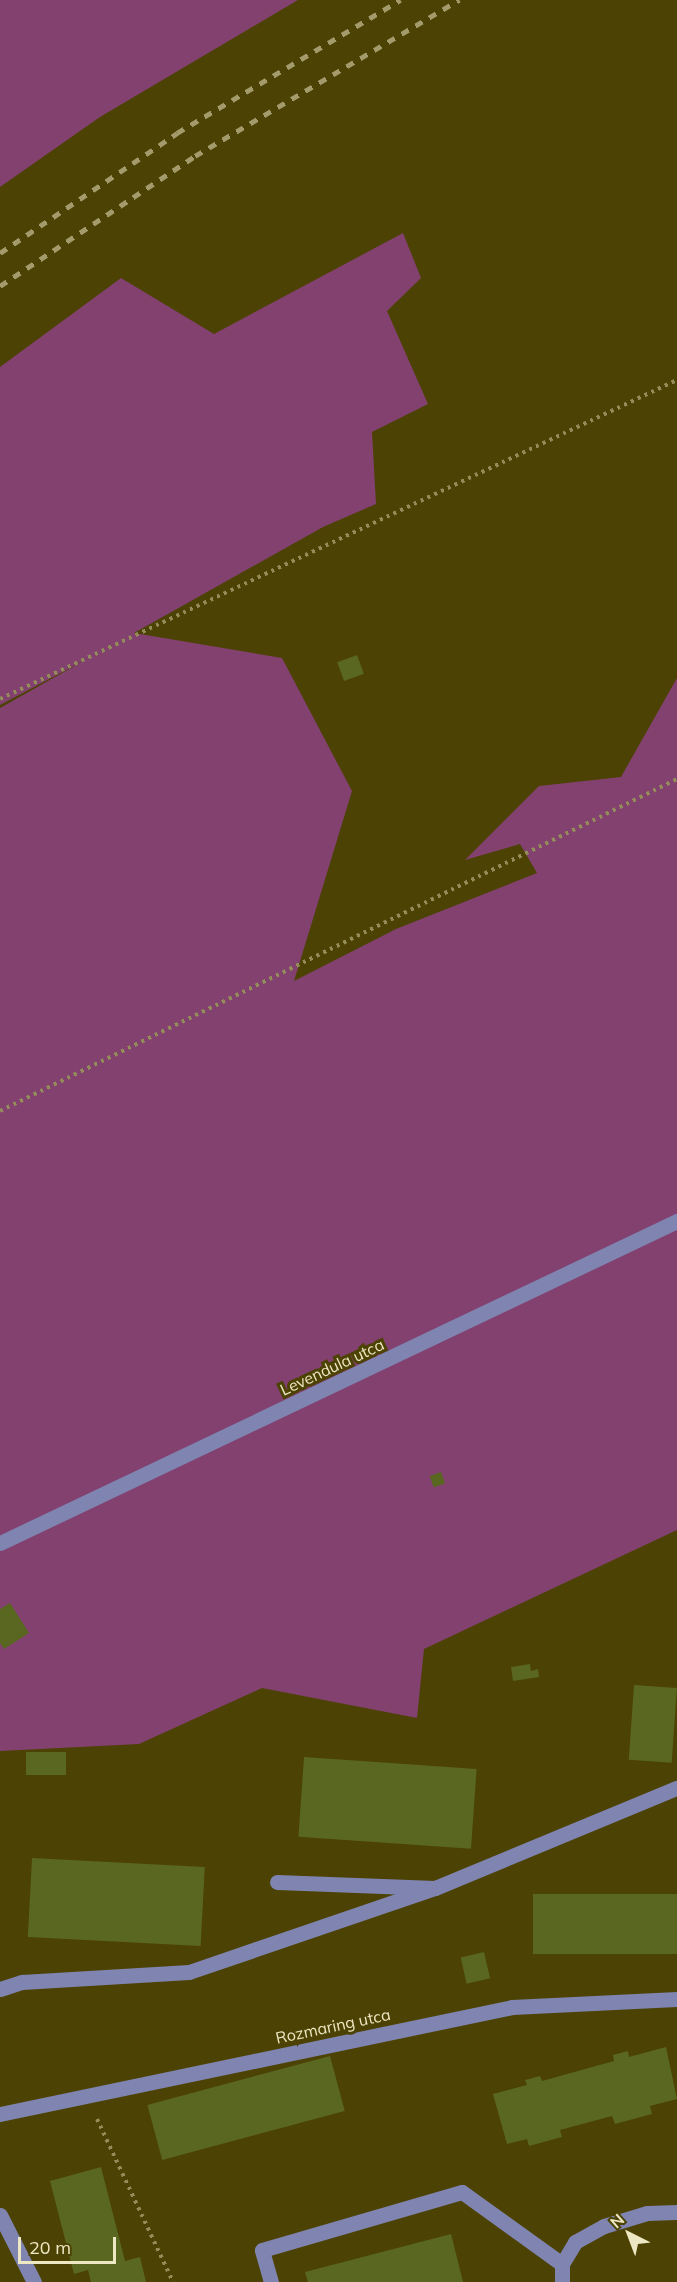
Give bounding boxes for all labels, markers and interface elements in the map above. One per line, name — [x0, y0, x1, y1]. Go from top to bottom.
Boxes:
street label: Levendula utca — [277, 1335, 387, 1399]
street label: Rozmaring utca — [274, 2004, 392, 2048]
north arrow — [599, 2204, 659, 2264]
text: N — [606, 2209, 628, 2232]
scale bar — [21, 2225, 118, 2263]
text: 20 m — [29, 2236, 71, 2259]

